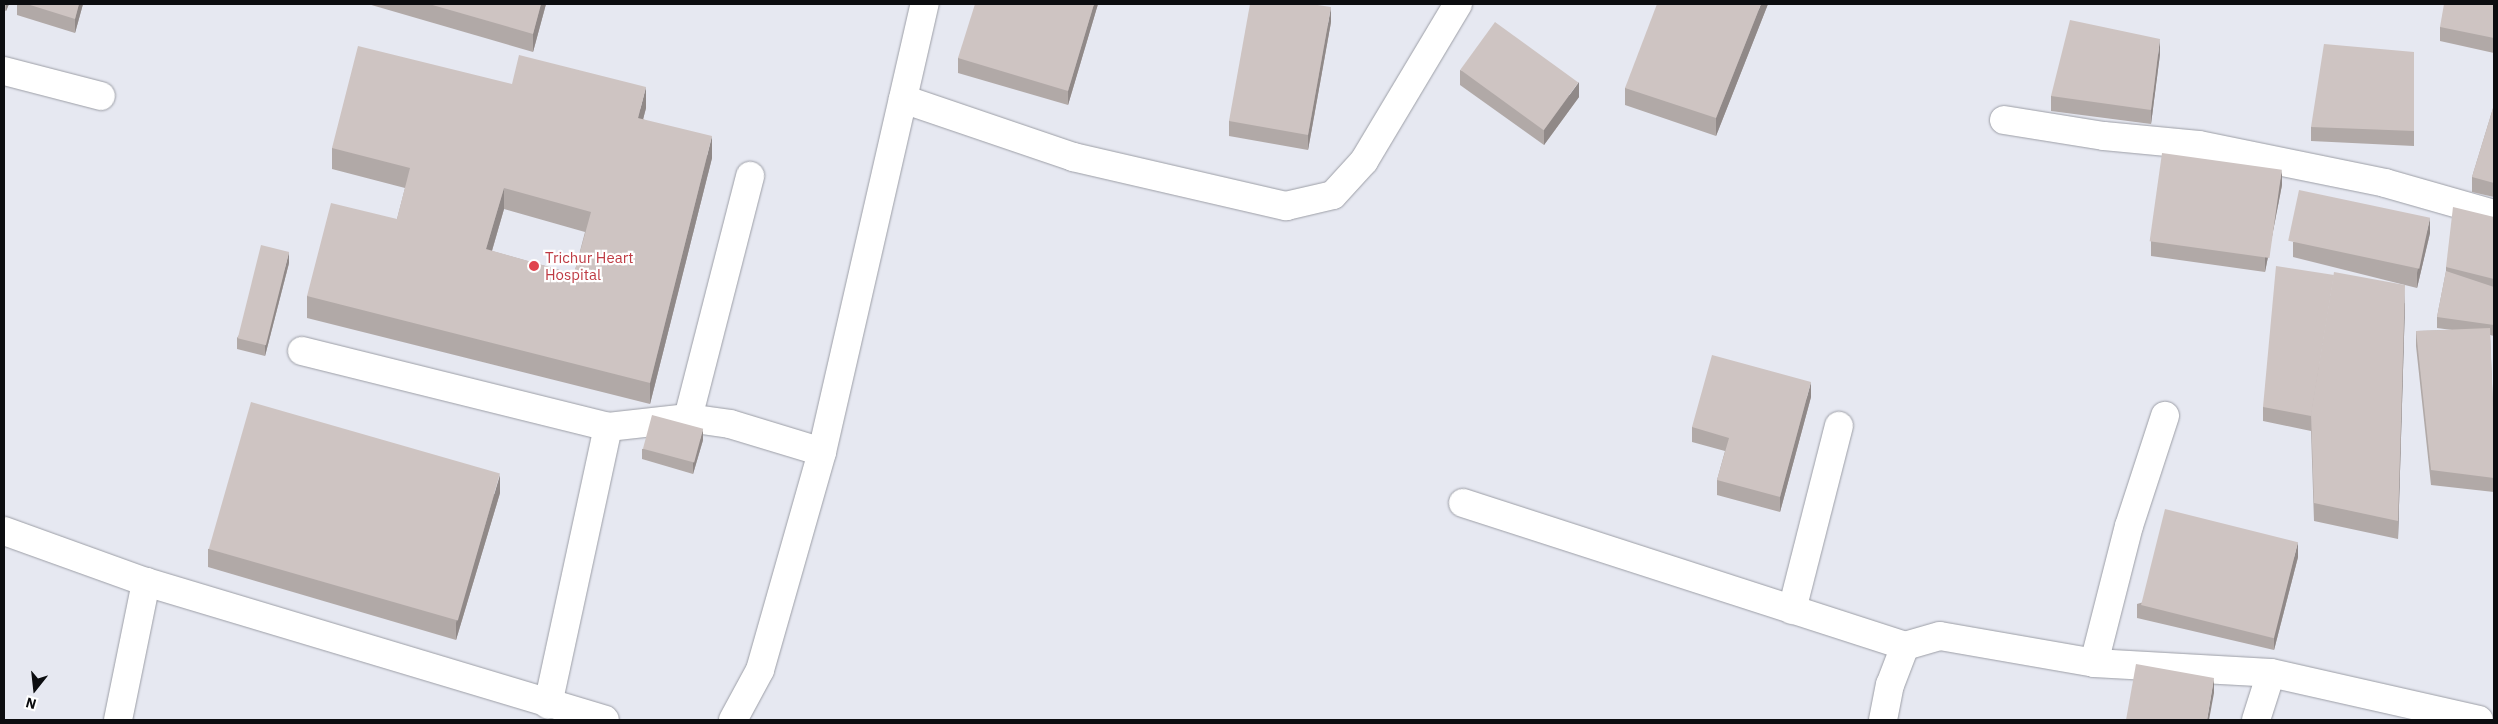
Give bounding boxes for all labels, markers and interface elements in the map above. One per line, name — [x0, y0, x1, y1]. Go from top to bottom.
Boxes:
place label: Trichur Heart Hospital — [545, 248, 633, 283]
marker: Trichur Heart Hospital — [527, 259, 541, 273]
north arrow — [10, 664, 60, 714]
text: N — [24, 693, 38, 713]

